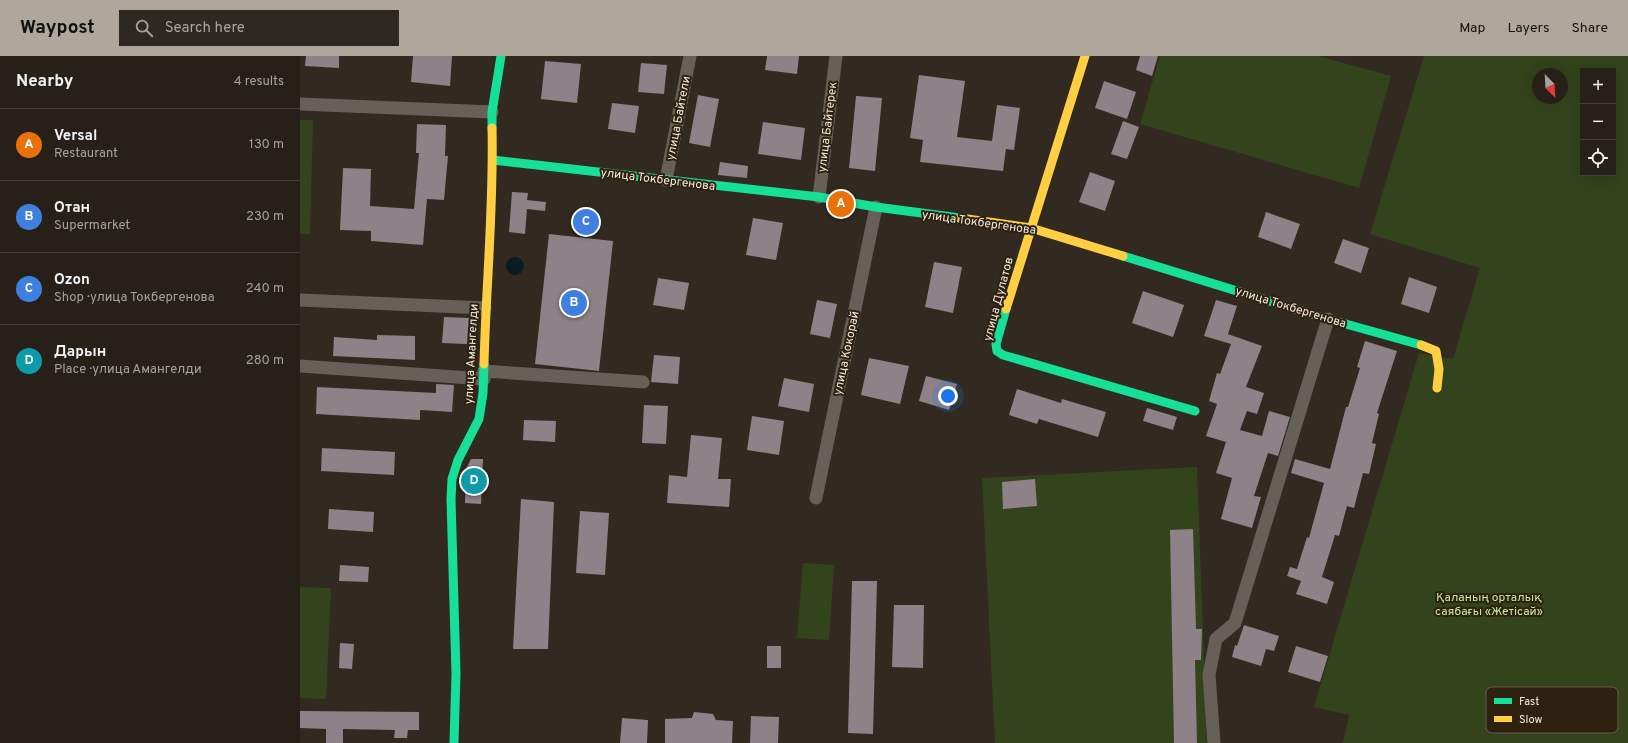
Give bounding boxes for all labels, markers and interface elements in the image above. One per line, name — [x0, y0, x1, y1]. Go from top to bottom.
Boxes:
search box — [119, 10, 399, 46]
text: Waypost — [20, 16, 95, 40]
icon: search — [133, 17, 155, 39]
text: Search here — [165, 19, 245, 38]
text: Map — [1459, 20, 1485, 37]
text: Layers — [1507, 20, 1549, 37]
text: Share — [1571, 20, 1608, 37]
north arrow — [1532, 68, 1568, 104]
map controls — [1580, 68, 1616, 176]
button: + — [1580, 68, 1616, 104]
text: Nearby — [16, 71, 73, 93]
text: 4 results — [234, 74, 284, 90]
street label: улица Байтели — [663, 75, 695, 162]
street label: улица Байтерек — [814, 81, 842, 173]
button: − — [1580, 104, 1616, 140]
text: Versal — [54, 127, 97, 146]
text: A — [24, 137, 34, 153]
text: 130 m — [249, 137, 284, 153]
button: locate — [1580, 140, 1616, 176]
text: Restaurant — [54, 146, 118, 162]
street label: улица Токбергенова — [600, 165, 716, 195]
pin: A — [828, 189, 854, 219]
text: Отан — [54, 199, 90, 218]
pin: C — [573, 207, 599, 237]
street label: улица Токбергенова — [921, 207, 1037, 239]
text: B — [25, 209, 33, 225]
text: 230 m — [246, 209, 284, 225]
text: Supermarket — [54, 218, 130, 234]
street label: улица Дулатов — [980, 255, 1018, 343]
text: Ozon — [54, 271, 90, 290]
text: C — [25, 281, 33, 297]
text: 240 m — [246, 281, 284, 297]
street label: улица Токбергенова — [1233, 283, 1348, 332]
pin: B — [561, 288, 587, 318]
text: Shop · улица Токбергенова — [54, 290, 215, 306]
street label: улица Амангелди — [461, 303, 483, 405]
street label: улица Кокорай — [830, 310, 864, 397]
text: Дарын — [54, 343, 106, 362]
text: D — [24, 353, 34, 369]
text: 280 m — [246, 353, 284, 369]
text: Place · улица Амангелди — [54, 362, 202, 378]
your location — [938, 386, 958, 406]
pin: D — [461, 466, 487, 496]
park label: Қаланың орталық саябағы «Жетісай» — [1435, 590, 1543, 620]
legend — [1486, 687, 1618, 733]
text: Fast — [1519, 695, 1539, 709]
text: Slow — [1519, 713, 1542, 727]

